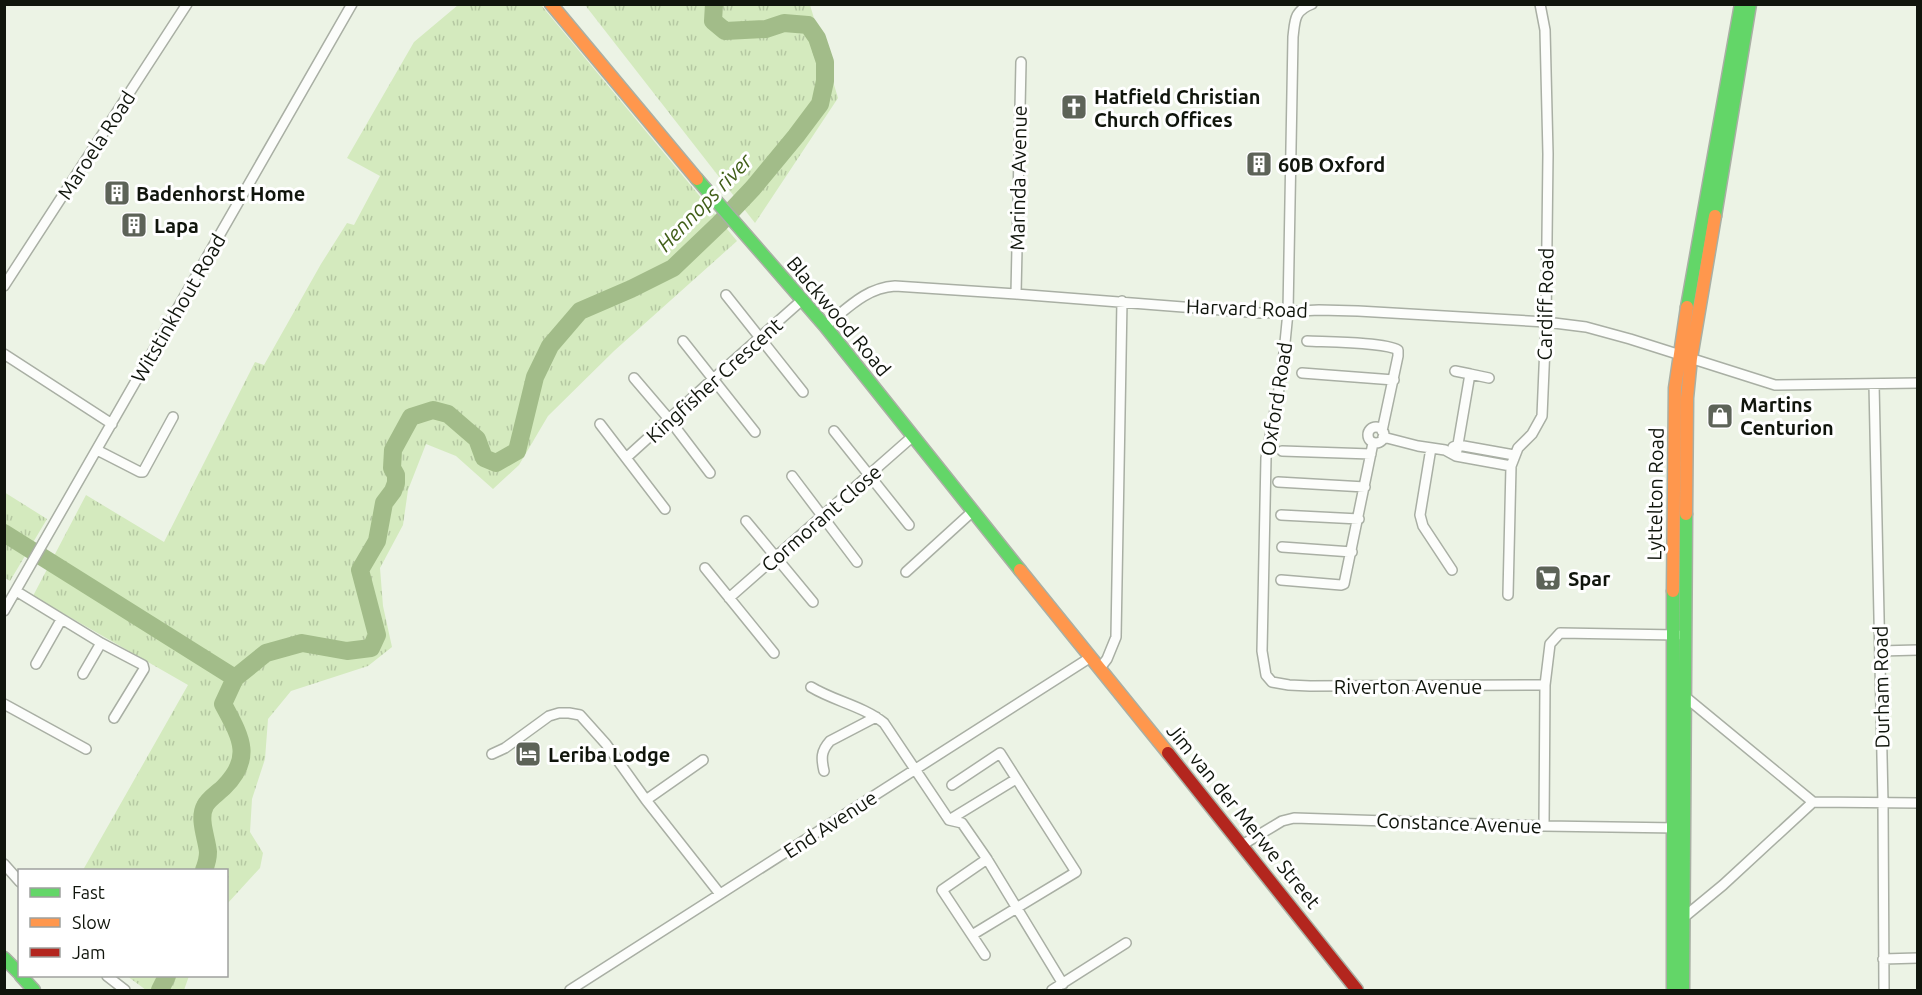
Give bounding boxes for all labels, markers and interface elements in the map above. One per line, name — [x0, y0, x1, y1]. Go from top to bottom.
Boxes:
place label: Hatfield Christian Church Offices — [1094, 85, 1260, 131]
street label: Maroela Road — [53, 87, 139, 203]
church icon: Hatfield Christian Church Offices — [1059, 92, 1089, 122]
street label: Marinda Avenue — [1005, 105, 1031, 251]
water label: Hennops river — [652, 148, 757, 256]
building icon: 60B Oxford — [1244, 149, 1274, 179]
place label: 60B Oxford — [1278, 153, 1385, 176]
building icon: Badenhorst Home — [102, 178, 132, 208]
place label: Badenhorst Home — [136, 182, 305, 205]
building icon: Lapa — [119, 210, 149, 240]
place label: Lapa — [154, 214, 199, 237]
street label: Witstinkhout Road — [126, 230, 230, 386]
street label: Cardiff Road — [1533, 248, 1557, 360]
street label: Blackwood Road — [782, 252, 896, 380]
street label: Harvard Road — [1186, 294, 1308, 322]
street label: Kingfisher Crescent — [641, 313, 787, 447]
street label: Oxford Road — [1256, 340, 1296, 458]
place label: Martins Centurion — [1740, 393, 1834, 439]
shop icon: Martins Centurion — [1705, 401, 1735, 431]
street label: Lyttelton Road — [1642, 427, 1668, 561]
street label: Cormorant Close — [756, 460, 886, 576]
supermarket icon: Spar — [1533, 563, 1563, 593]
place label: Spar — [1568, 567, 1611, 590]
street label: Durham Road — [1868, 625, 1894, 749]
street label: Riverton Avenue — [1334, 675, 1482, 698]
street label: Jim van der Merwe Street — [1162, 719, 1326, 913]
hotel icon: Leriba Lodge — [513, 739, 543, 769]
place label: Leriba Lodge — [548, 743, 670, 766]
street label: End Avenue — [779, 785, 881, 863]
street label: Constance Avenue — [1376, 809, 1542, 837]
legend — [18, 869, 228, 977]
text: Fast — [72, 882, 105, 902]
text: Slow — [72, 912, 111, 932]
text: Jam — [72, 942, 106, 962]

